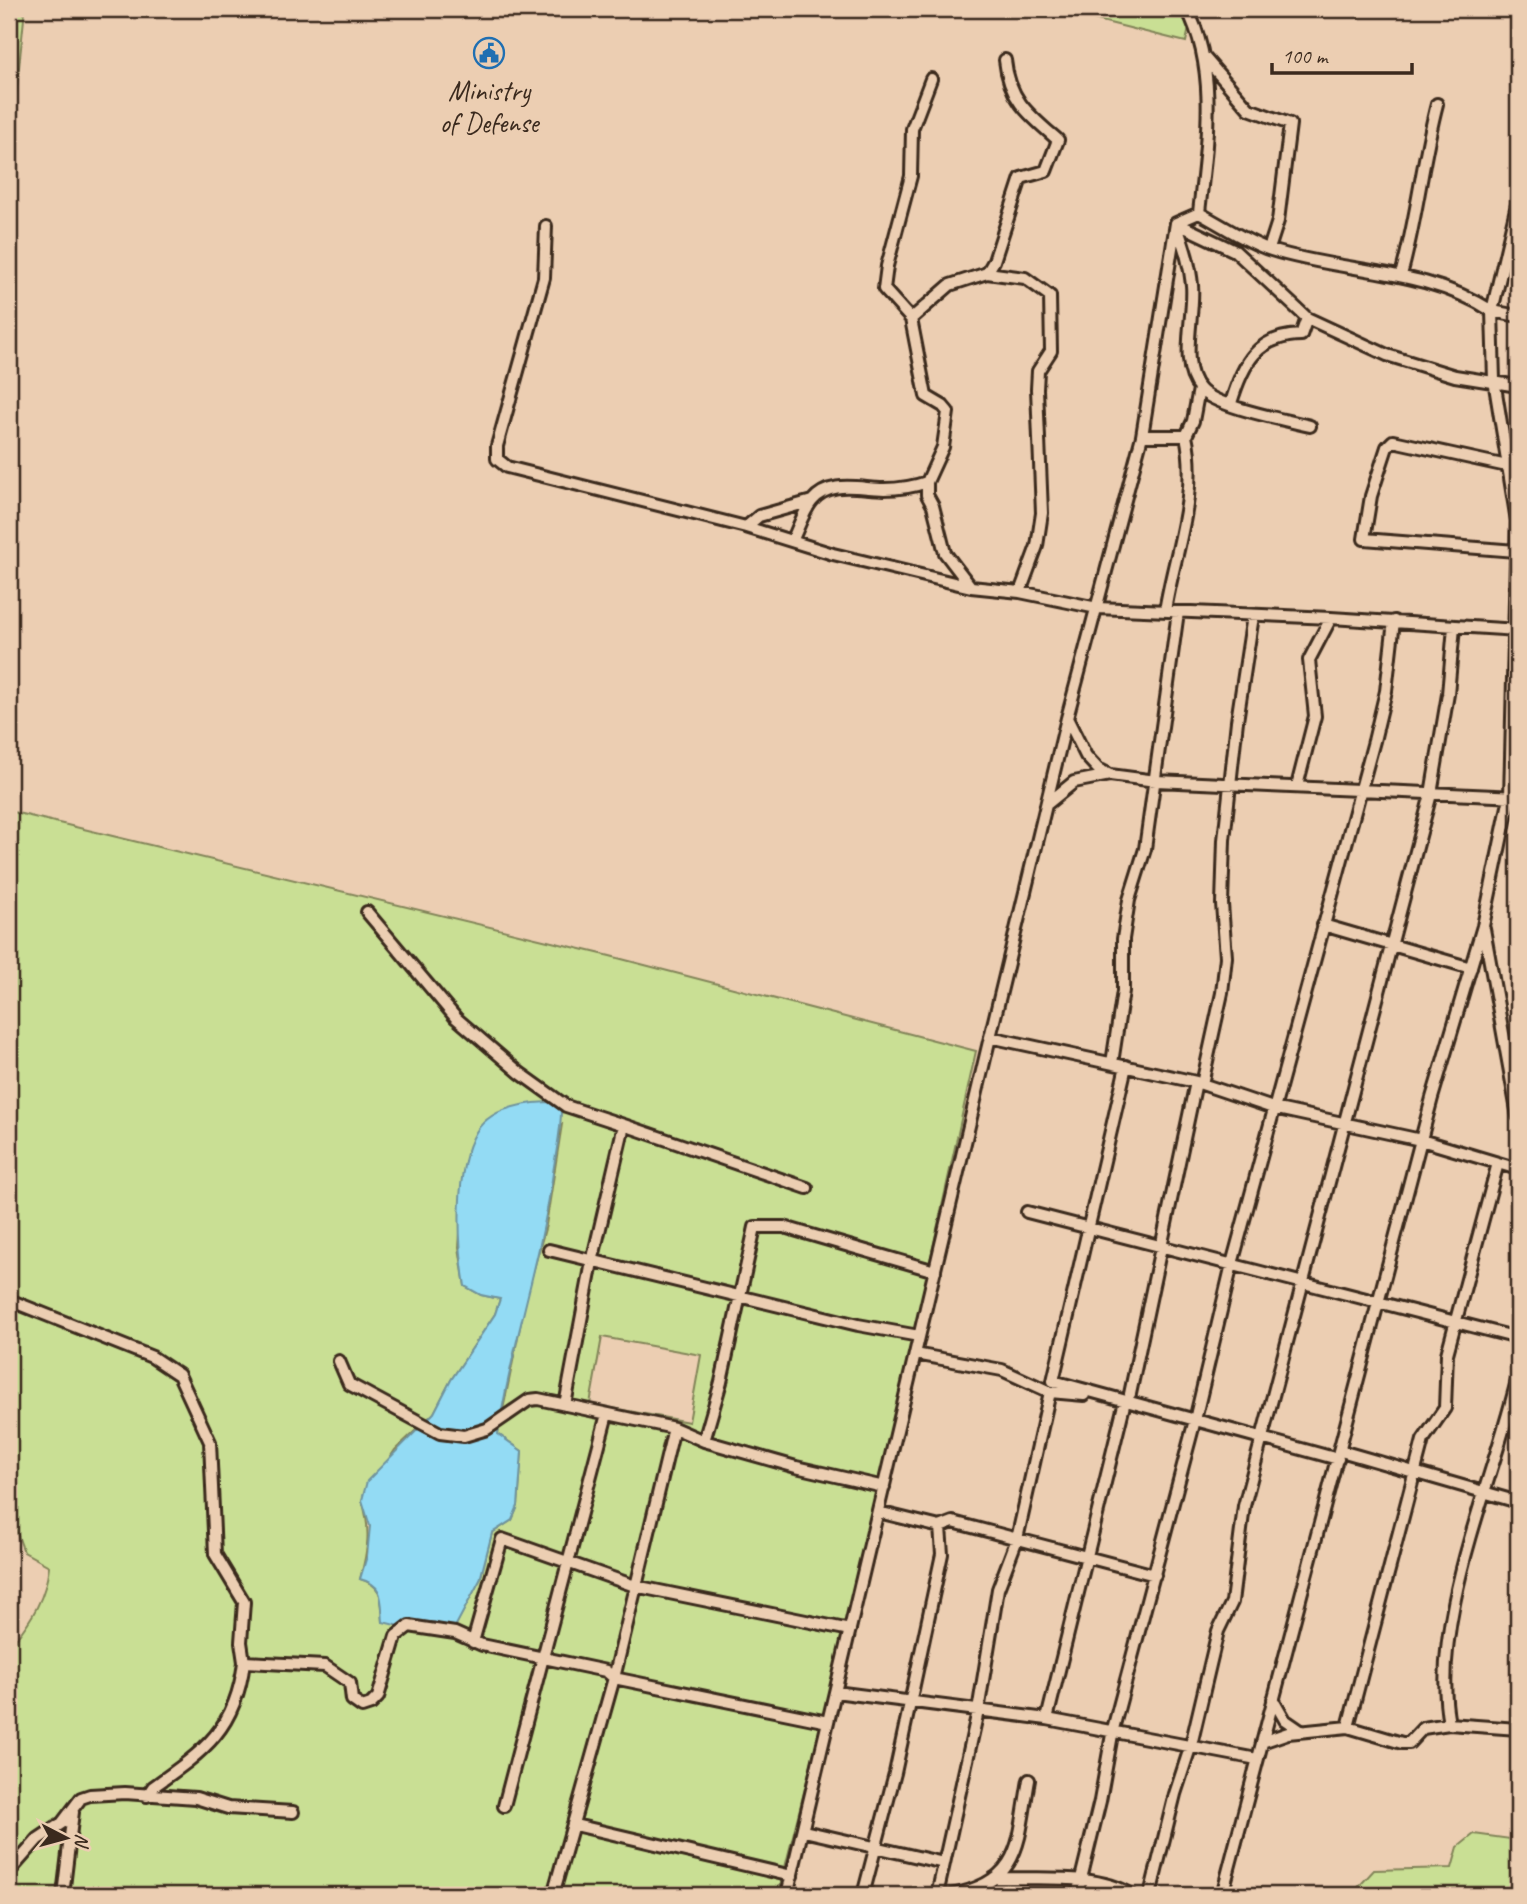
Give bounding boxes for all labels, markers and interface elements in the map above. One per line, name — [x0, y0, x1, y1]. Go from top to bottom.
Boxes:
scale bar — [1272, 32, 1412, 76]
public building icon: Ministry of Defense — [472, 36, 506, 70]
text: 100 m — [1282, 43, 1329, 69]
place label: Ministry of Defense — [440, 73, 540, 140]
north arrow — [32, 1802, 102, 1872]
text: N — [69, 1833, 94, 1850]

